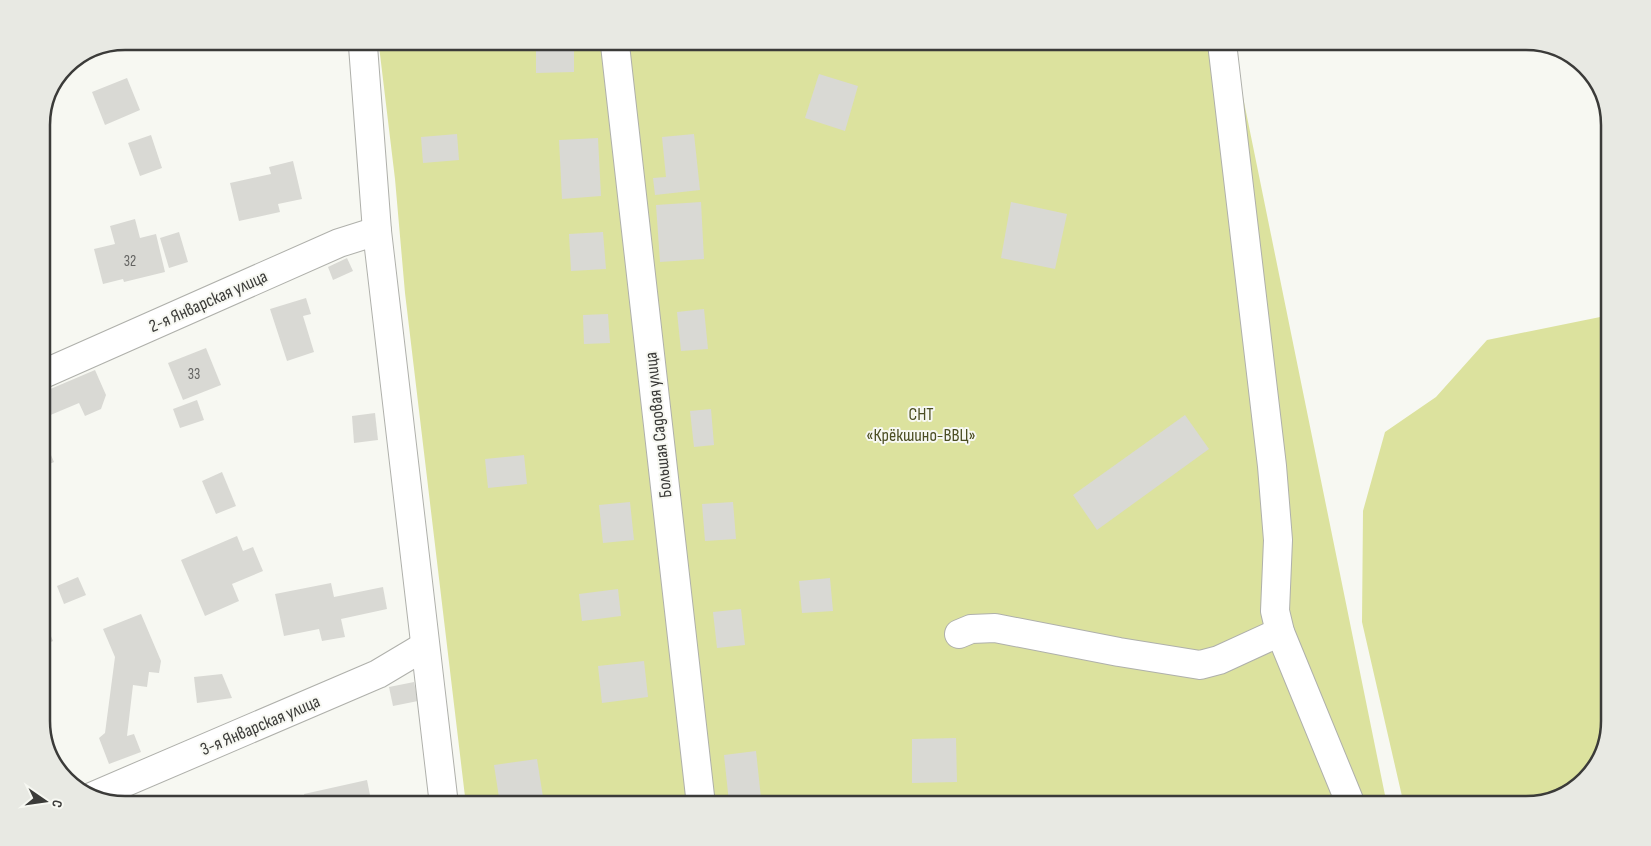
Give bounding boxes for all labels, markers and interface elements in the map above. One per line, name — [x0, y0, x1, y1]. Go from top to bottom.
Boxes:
house number: 32 — [124, 252, 136, 271]
street label: 2-я Январская улица — [146, 266, 271, 337]
street label: Большая Садовая улица — [640, 351, 677, 499]
house number: 33 — [188, 365, 200, 384]
park label: СНТ «Крёкшино-ВВЦ» — [866, 404, 976, 446]
street label: 3-я Январская улица — [197, 691, 323, 760]
north arrow — [20, 776, 70, 826]
text: С — [48, 798, 66, 809]

